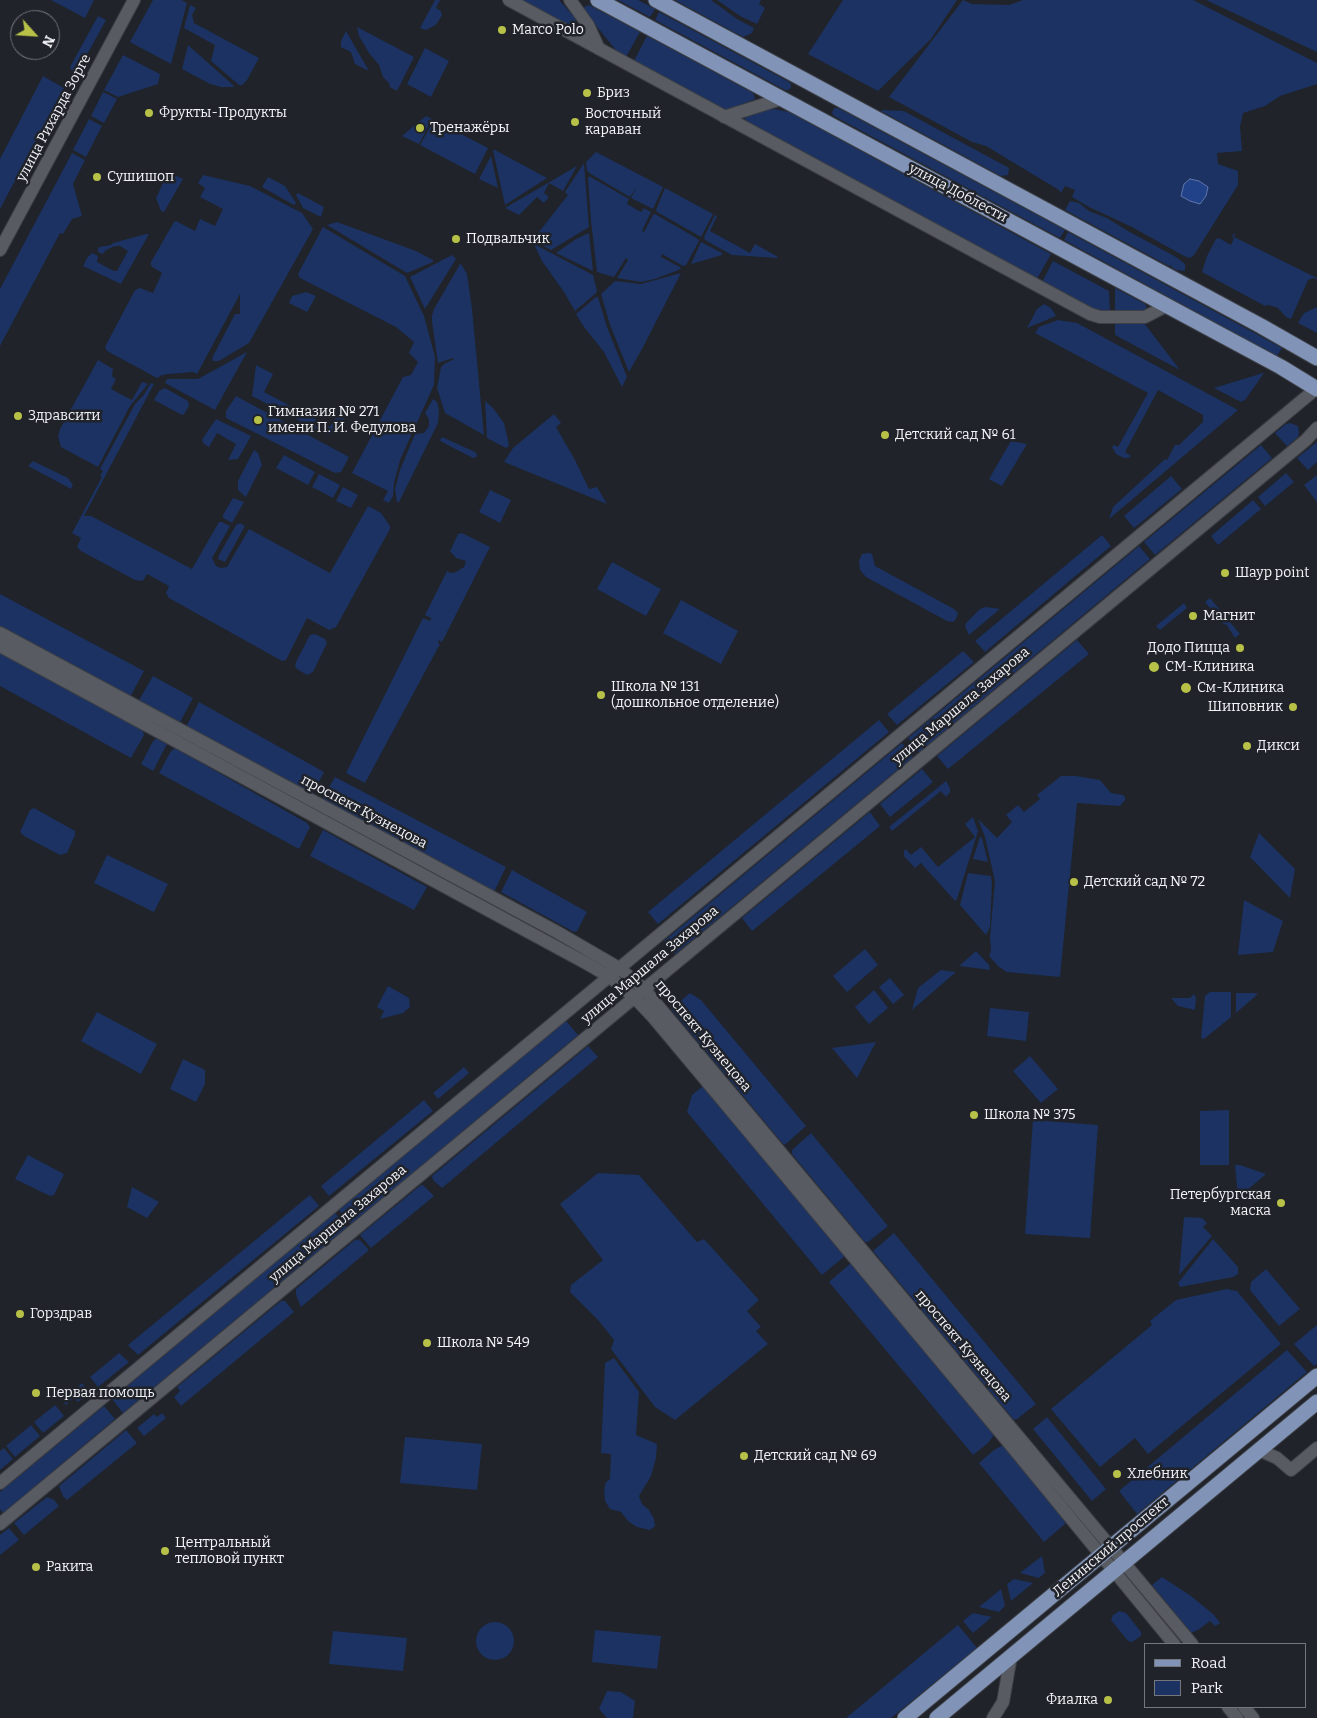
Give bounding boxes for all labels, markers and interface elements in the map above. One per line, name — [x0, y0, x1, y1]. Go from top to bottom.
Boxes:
north arrow — [10, 10, 60, 60]
place label: Marco Polo — [512, 22, 584, 38]
marker: Marco Polo — [496, 24, 508, 36]
text: N — [38, 33, 58, 50]
street label: улица Рихарда Зорге — [13, 51, 95, 185]
place label: Бриз — [597, 85, 630, 101]
marker: Бриз — [581, 87, 593, 99]
place label: Фрукты-Продукты — [159, 105, 287, 121]
place label: Восточный караван — [585, 106, 661, 138]
marker: Фрукты-Продукты — [143, 107, 155, 119]
marker: Восточный караван — [569, 116, 581, 128]
place label: Тренажёры — [430, 120, 509, 136]
marker: Тренажёры — [414, 122, 426, 134]
street label: улица Доблести — [906, 160, 1010, 226]
place label: Сушишоп — [107, 169, 174, 185]
marker: Сушишоп — [91, 171, 103, 183]
place label: Подвальчик — [466, 231, 550, 247]
marker: Подвальчик — [450, 233, 462, 245]
place label: Гимназия № 271 имени П. И. Федулова — [268, 404, 416, 437]
place label: Здравсити — [28, 408, 100, 424]
marker: Здравсити — [12, 410, 24, 422]
marker: Гимназия № 271 имени П. И. Федулова — [252, 414, 264, 426]
place label: Детский сад № 61 — [895, 427, 1015, 443]
marker: Детский сад № 61 — [879, 429, 891, 441]
place label: Шаур point — [1235, 565, 1309, 581]
marker: Шаур point — [1219, 567, 1231, 579]
place label: Магнит — [1203, 608, 1255, 624]
marker: Магнит — [1187, 610, 1199, 622]
place label: Додо Пицца — [1147, 640, 1230, 656]
marker: Додо Пицца — [1234, 642, 1246, 654]
street label: улица Маршала Захарова — [889, 644, 1033, 768]
place label: СМ-Клиника — [1165, 659, 1254, 675]
marker: СМ-Клиника — [1147, 660, 1161, 674]
place label: Школа № 131 (дошкольное отделение) — [611, 679, 779, 712]
place label: См-Клиника — [1197, 680, 1284, 696]
marker: См-Клиника — [1179, 681, 1193, 695]
marker: Школа № 131 (дошкольное отделение) — [595, 689, 607, 701]
place label: Шиповник — [1208, 699, 1283, 715]
marker: Шиповник — [1287, 701, 1299, 713]
place label: Дикси — [1257, 738, 1300, 754]
marker: Дикси — [1241, 740, 1253, 752]
street label: проспект Кузнецова — [298, 772, 430, 852]
place label: Детский сад № 72 — [1084, 874, 1205, 890]
marker: Детский сад № 72 — [1068, 876, 1080, 888]
street label: улица Маршала Захарова — [578, 903, 722, 1027]
street label: проспект Кузнецова — [651, 977, 755, 1095]
place label: Школа № 375 — [984, 1107, 1075, 1123]
marker: Школа № 375 — [968, 1109, 980, 1121]
street label: улица Маршала Захарова — [266, 1162, 410, 1286]
place label: Петербургская маска — [1170, 1187, 1271, 1220]
marker: Петербургская маска — [1275, 1197, 1287, 1209]
street label: проспект Кузнецова — [911, 1287, 1015, 1405]
place label: Горздрав — [30, 1306, 92, 1322]
marker: Горздрав — [14, 1308, 26, 1320]
place label: Школа № 549 — [437, 1335, 530, 1351]
marker: Школа № 549 — [421, 1337, 433, 1349]
place label: Первая помощь — [46, 1385, 154, 1401]
marker: Первая помощь — [30, 1387, 42, 1399]
place label: Детский сад № 69 — [754, 1448, 877, 1464]
marker: Детский сад № 69 — [738, 1450, 750, 1462]
place label: Хлебник — [1127, 1466, 1188, 1482]
marker: Хлебник — [1111, 1468, 1123, 1480]
street label: Ленинский проспект — [1050, 1494, 1172, 1600]
place label: Центральный тепловой пункт — [175, 1535, 284, 1568]
marker: Центральный тепловой пункт — [159, 1545, 171, 1557]
place label: Ракита — [46, 1559, 93, 1575]
marker: Ракита — [30, 1561, 42, 1573]
legend — [1144, 1643, 1307, 1708]
text: Road — [1191, 1654, 1226, 1672]
text: Park — [1191, 1679, 1223, 1697]
place label: Фиалка — [1046, 1692, 1098, 1708]
marker: Фиалка — [1102, 1694, 1114, 1706]

